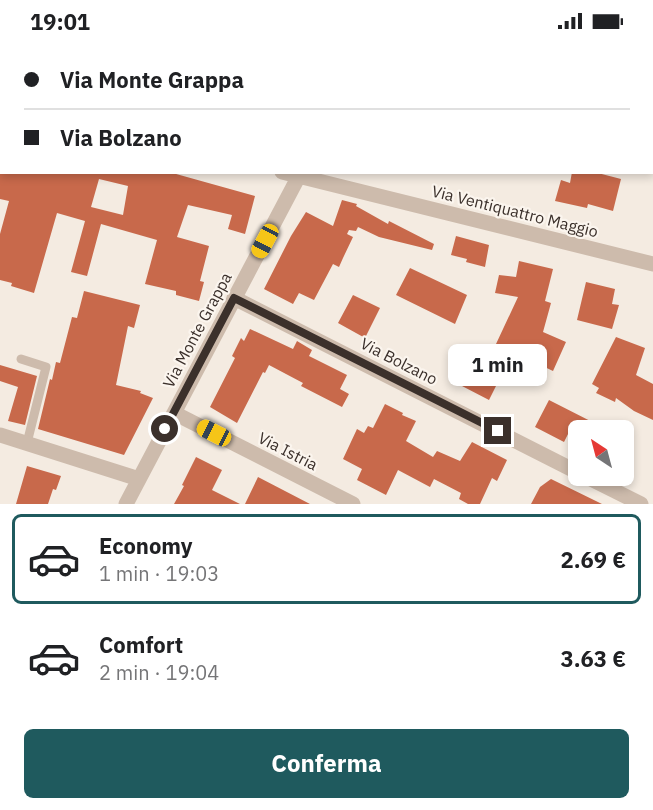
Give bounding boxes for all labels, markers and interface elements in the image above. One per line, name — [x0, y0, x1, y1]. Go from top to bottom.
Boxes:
text: 19:01 — [30, 7, 90, 36]
text: Via Monte Grappa — [60, 65, 244, 94]
text: Via Bolzano — [60, 123, 182, 152]
street label: Via Ventiquattro Maggio — [430, 181, 600, 241]
car — [249, 221, 281, 261]
street label: Via Monte Grappa — [158, 268, 236, 391]
street label: Via Bolzano — [357, 333, 441, 389]
callout: 1 min — [448, 344, 548, 386]
text: 1 min — [471, 351, 524, 378]
route start — [151, 415, 178, 442]
car — [194, 417, 234, 449]
route end — [484, 417, 511, 444]
north arrow — [568, 420, 634, 486]
map controls — [568, 420, 634, 486]
street label: Via Istria — [255, 428, 322, 475]
text: Economy — [99, 531, 193, 560]
icon: car — [27, 532, 81, 586]
text: 2.69 € — [561, 545, 626, 574]
text: 1 min · 19:03 — [99, 560, 219, 587]
text: Comfort — [99, 630, 183, 659]
icon: car — [27, 631, 81, 685]
text: 3.63 € — [561, 644, 626, 673]
text: 2 min · 19:04 — [99, 659, 219, 686]
button: Conferma — [24, 729, 629, 798]

